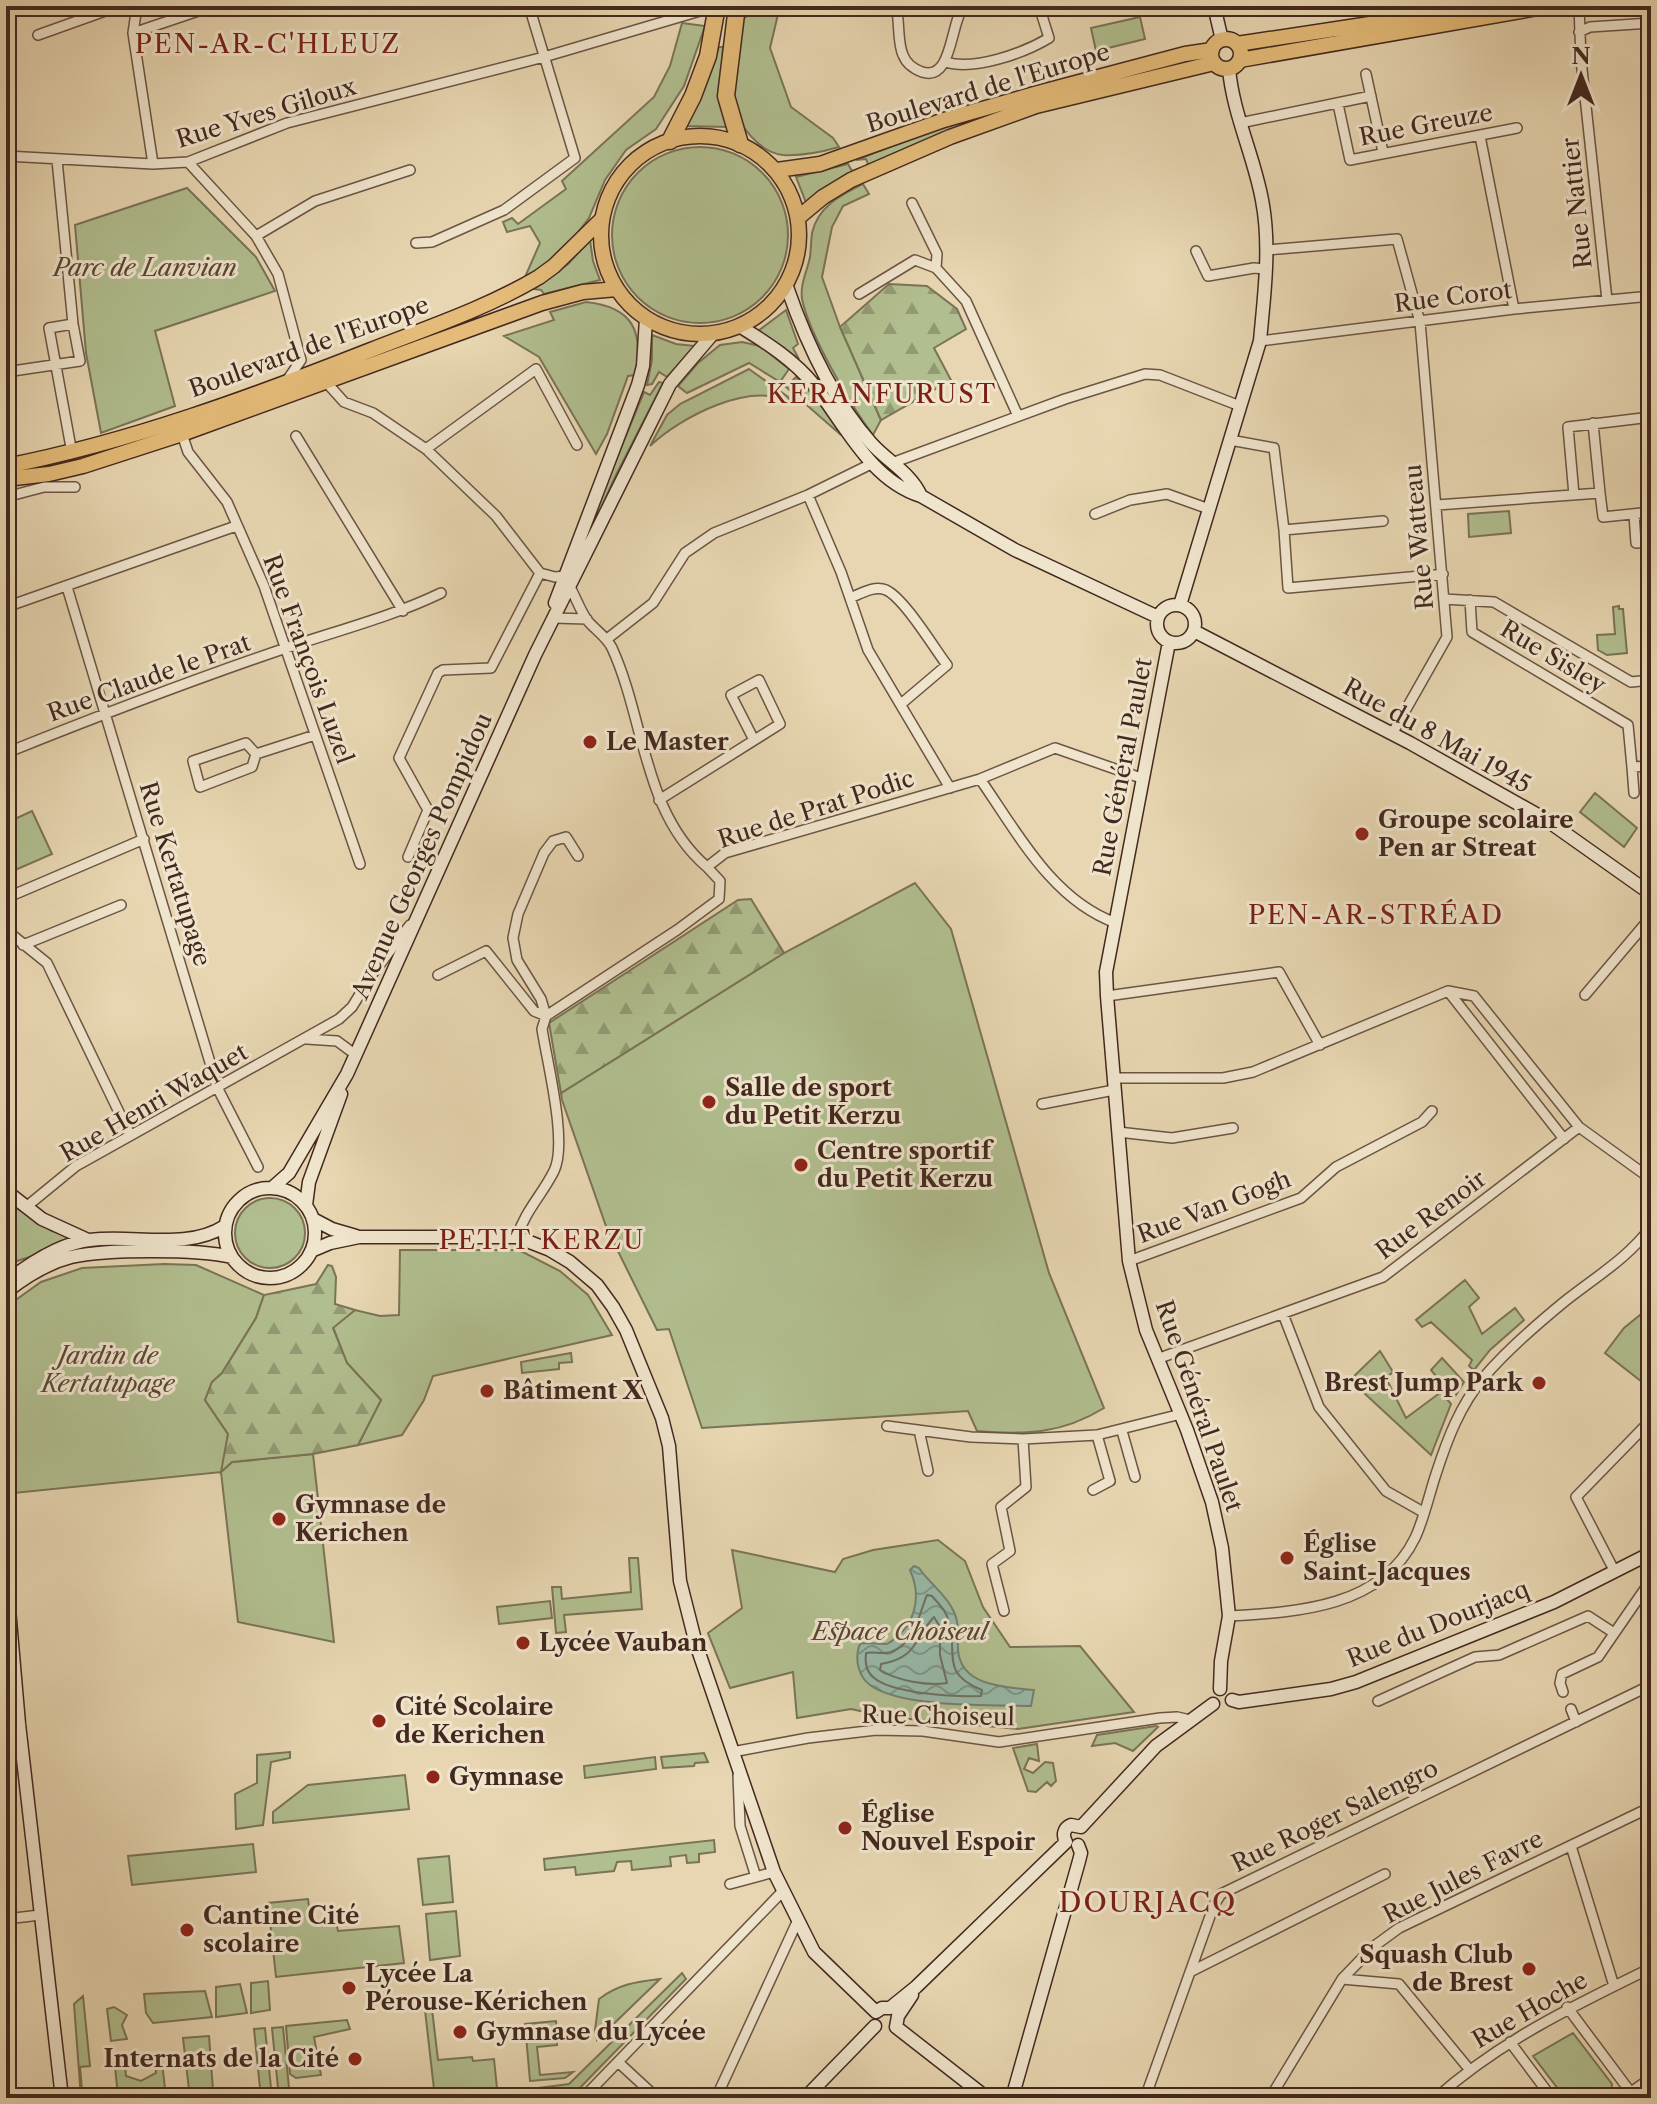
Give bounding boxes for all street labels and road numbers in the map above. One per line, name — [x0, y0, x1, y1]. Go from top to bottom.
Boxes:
street label: Boulevard de l'Europe — [863, 37, 1113, 138]
street label: Rue Yves Giloux — [172, 71, 359, 154]
street label: Rue Greuze — [1357, 97, 1495, 152]
street label: Rue Nattier — [1555, 136, 1598, 270]
street label: Rue Corot — [1392, 275, 1514, 318]
street label: Boulevard de l'Europe — [185, 290, 433, 403]
street label: Rue Watteau — [1398, 463, 1439, 611]
street label: Rue François Luzel — [257, 550, 360, 767]
street label: Rue Sisley — [1495, 614, 1612, 700]
street label: Rue Claude le Prat — [43, 627, 255, 728]
street label: Rue Général Paulet — [1087, 655, 1158, 878]
street label: Rue du 8 Mai 1945 — [1338, 672, 1536, 799]
street label: Avenue Georges Pompidou — [345, 708, 498, 1004]
street label: Rue de Prat Podic — [714, 763, 918, 854]
street label: Rue Kertatupage — [134, 778, 217, 970]
street label: Rue Henri Waquet — [55, 1037, 253, 1168]
street label: Rue Van Gogh — [1133, 1164, 1295, 1249]
street label: Rue Renoir — [1370, 1164, 1491, 1265]
street label: Rue Général Paulet — [1150, 1296, 1249, 1516]
street label: Rue du Dourjacq — [1343, 1574, 1533, 1673]
street label: Rue Choiseul — [861, 1700, 1015, 1731]
street label: Rue Roger Salengro — [1227, 1753, 1443, 1878]
street label: Rue Jules Favre — [1378, 1824, 1548, 1929]
street label: Rue Hoche — [1467, 1965, 1592, 2054]

